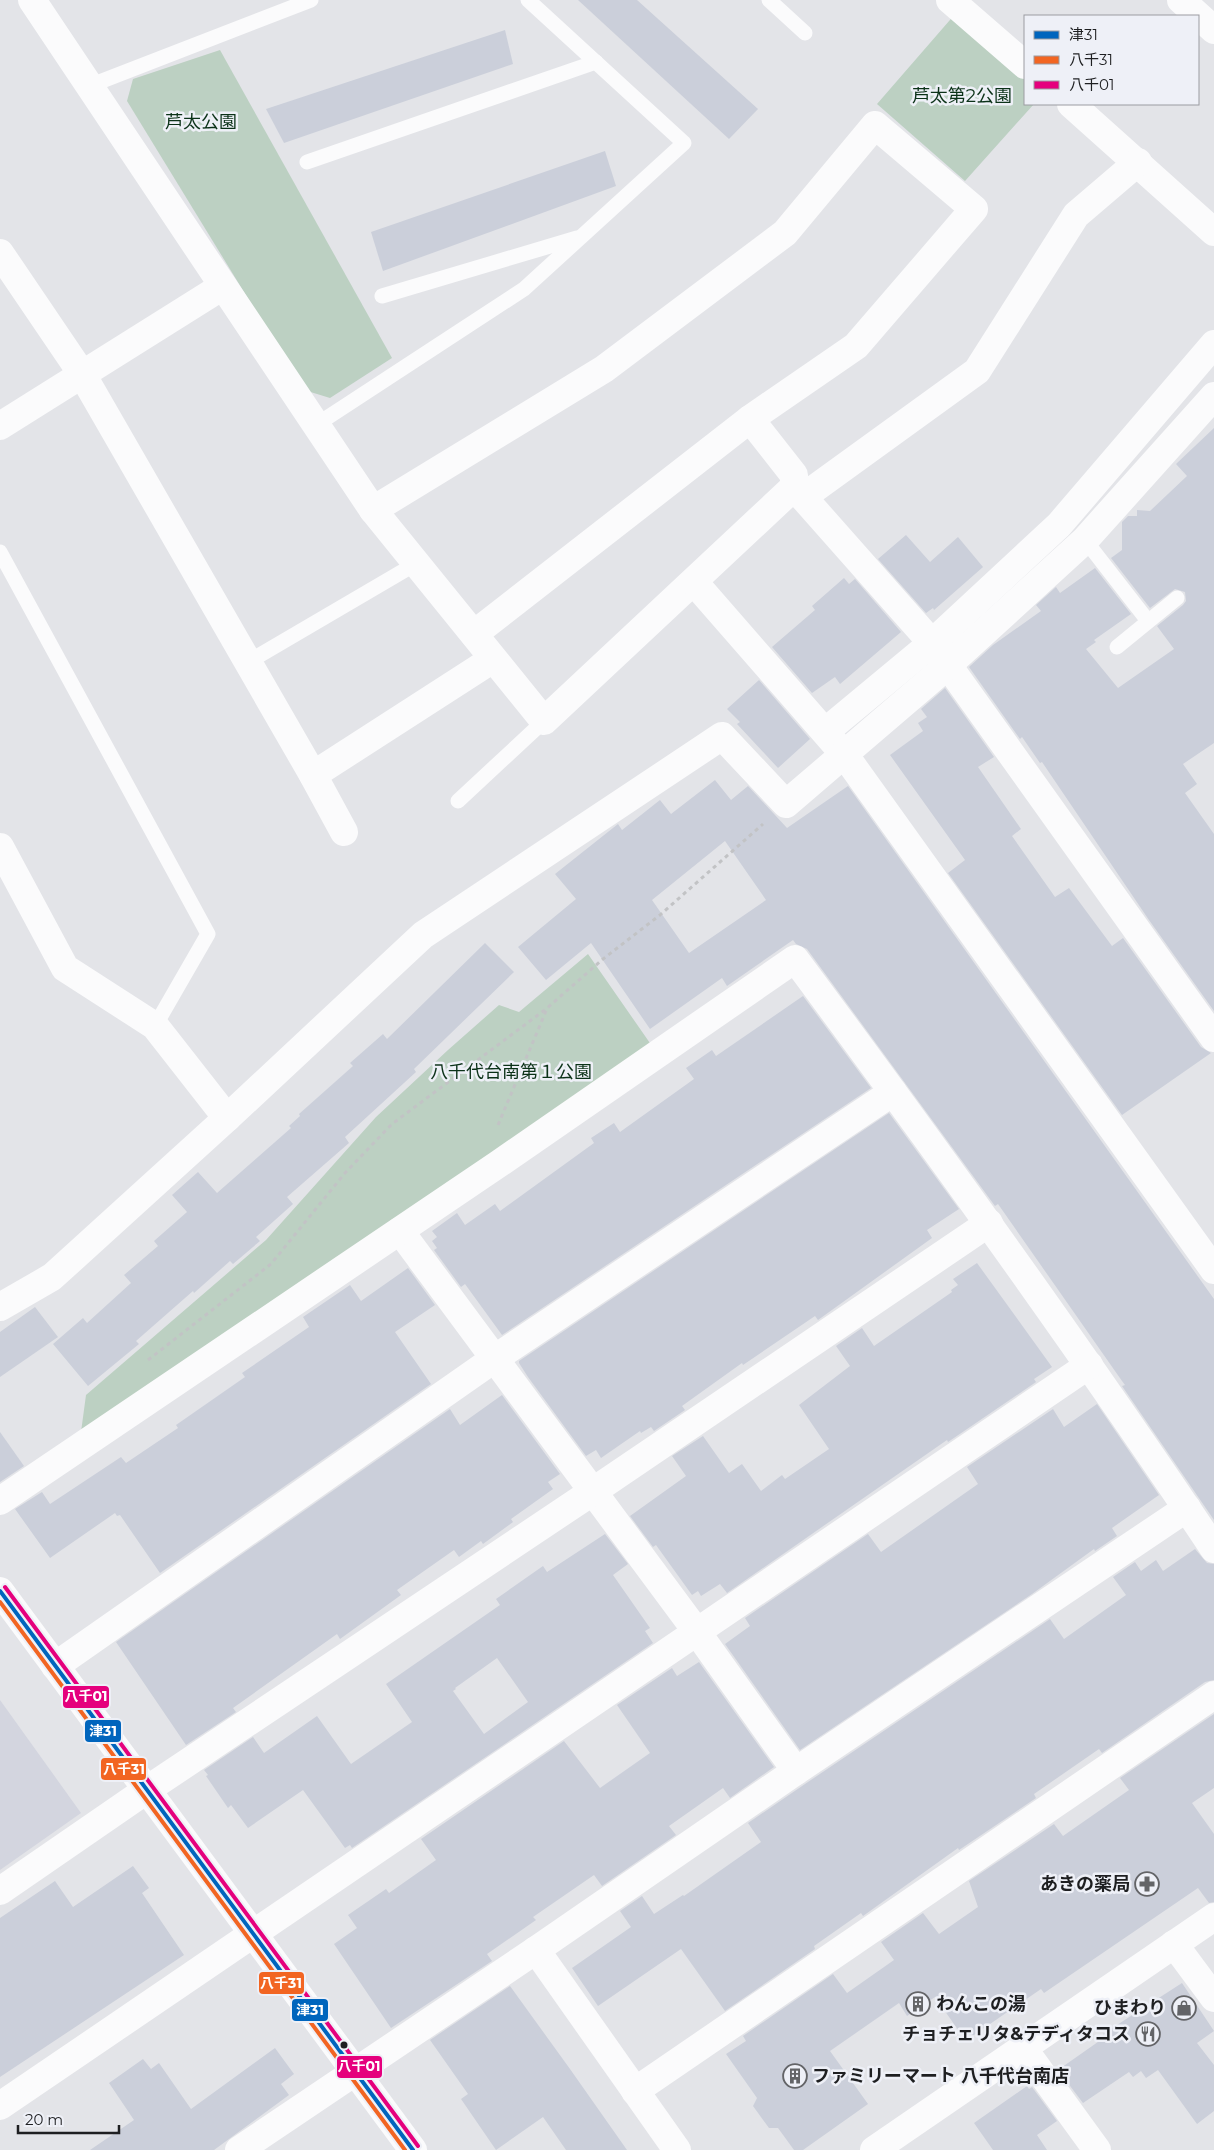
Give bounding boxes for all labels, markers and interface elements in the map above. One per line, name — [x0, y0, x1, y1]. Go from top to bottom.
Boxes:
legend — [1024, 15, 1199, 105]
text: 津31 — [1069, 25, 1098, 44]
text: 八千31 — [1069, 50, 1113, 69]
text: 八千01 — [1069, 75, 1114, 94]
park label: 芦太第2公園 — [912, 85, 1012, 107]
park label: 芦太公園 — [165, 111, 237, 133]
park label: 八千代台南第１公園 — [430, 1061, 592, 1083]
line badge: 八千01 — [62, 1685, 110, 1709]
text: 八千01 — [65, 1687, 107, 1705]
line badge: 津31 — [84, 1719, 122, 1743]
text: 津31 — [89, 1722, 117, 1740]
line badge: 八千31 — [100, 1757, 147, 1781]
text: 八千31 — [103, 1760, 145, 1778]
pharmacy icon: あきの薬局 — [1134, 1871, 1160, 1897]
place label: あきの薬局 — [1040, 1873, 1130, 1895]
line badge: 八千31 — [258, 1971, 305, 1995]
text: 八千31 — [260, 1974, 302, 1992]
building icon: わんこの湯 — [905, 1991, 931, 2017]
place label: わんこの湯 — [936, 1993, 1026, 2015]
shop icon: ひまわり — [1171, 1995, 1197, 2021]
place label: ひまわり — [1094, 1997, 1166, 2019]
line badge: 津31 — [291, 1998, 329, 2022]
text: 津31 — [296, 2001, 324, 2019]
restaurant icon: チョチェリタ&テディタコス — [1135, 2021, 1161, 2047]
place label: チョチェリタ&テディタコス — [902, 2023, 1130, 2045]
unlabelled marker — [339, 2040, 349, 2050]
line badge: 八千01 — [336, 2055, 383, 2079]
text: 八千01 — [338, 2057, 380, 2075]
building icon: ファミリーマート 八千代台南店 — [782, 2063, 808, 2089]
place label: ファミリーマート 八千代台南店 — [812, 2065, 1069, 2087]
scale bar — [18, 2102, 119, 2134]
text: 20 m — [25, 2110, 63, 2129]

